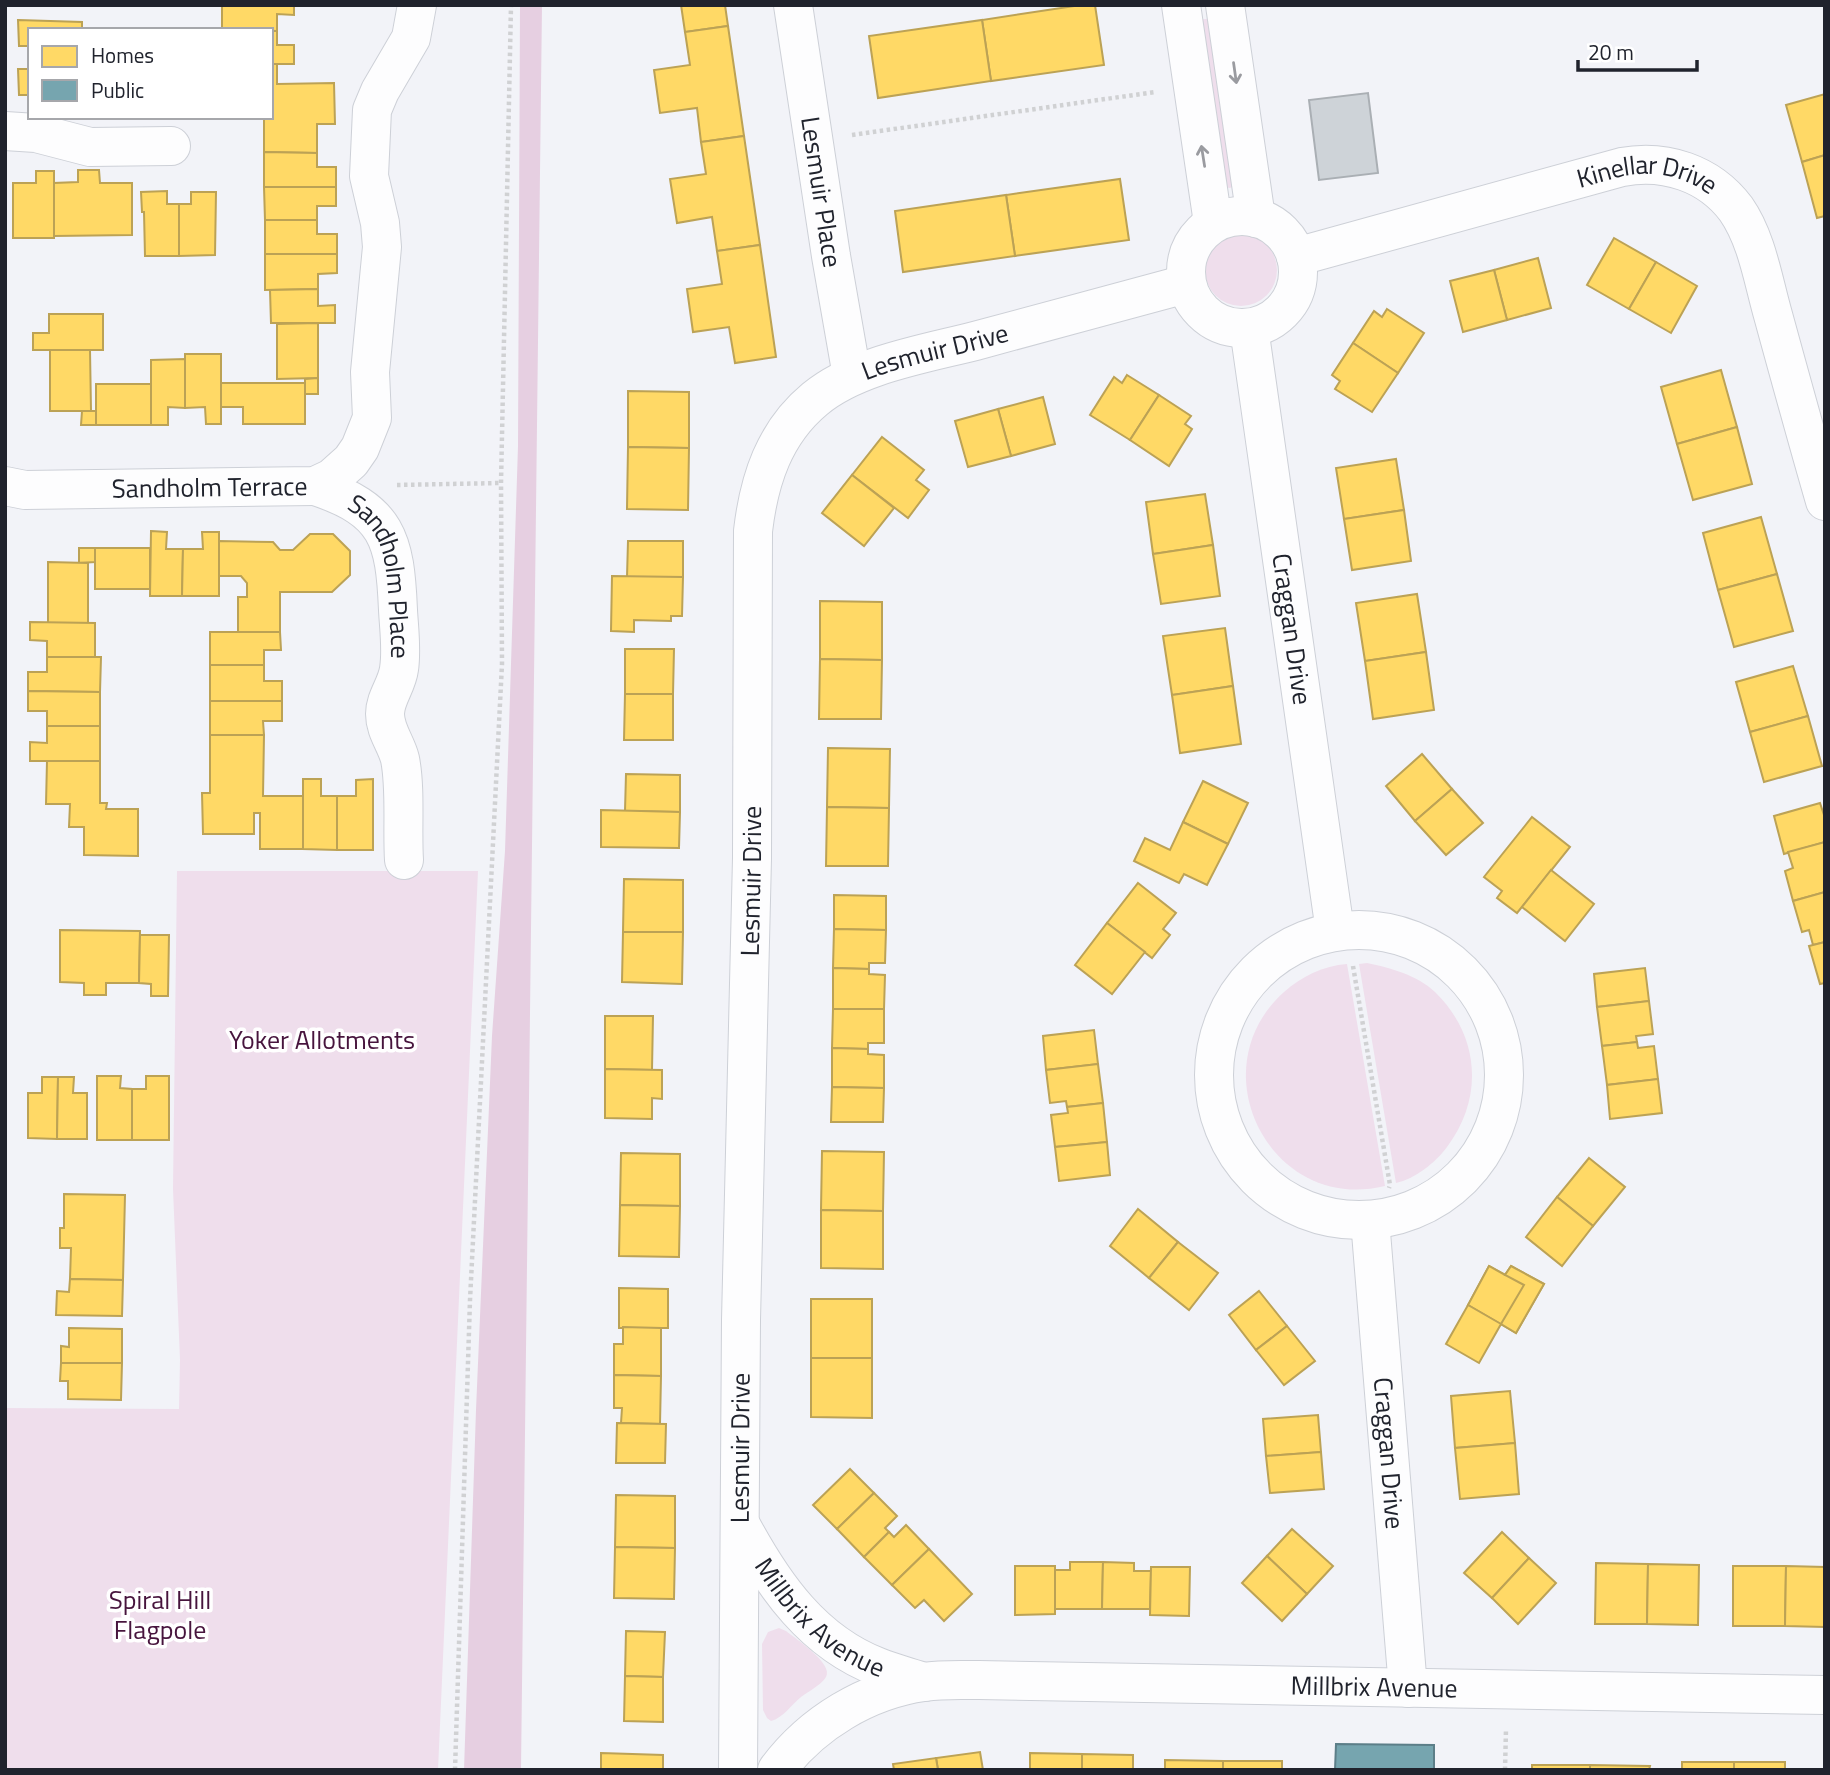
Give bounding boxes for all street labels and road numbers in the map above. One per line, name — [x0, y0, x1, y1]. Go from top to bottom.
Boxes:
street label: Lesmuir Place — [791, 114, 853, 270]
street label: Kinellar Drive — [1572, 145, 1726, 203]
street label: Lesmuir Drive — [856, 313, 1013, 390]
street label: Sandholm Terrace — [111, 466, 308, 508]
street label: Sandholm Place — [341, 484, 420, 659]
street label: Craggan Drive — [1262, 551, 1322, 707]
street label: Lesmuir Drive — [730, 806, 771, 957]
street label: Lesmuir Drive — [720, 1373, 760, 1523]
street label: Craggan Drive — [1364, 1376, 1415, 1531]
street label: Millbrix Avenue — [745, 1550, 891, 1687]
street label: Millbrix Avenue — [1290, 1666, 1458, 1707]

